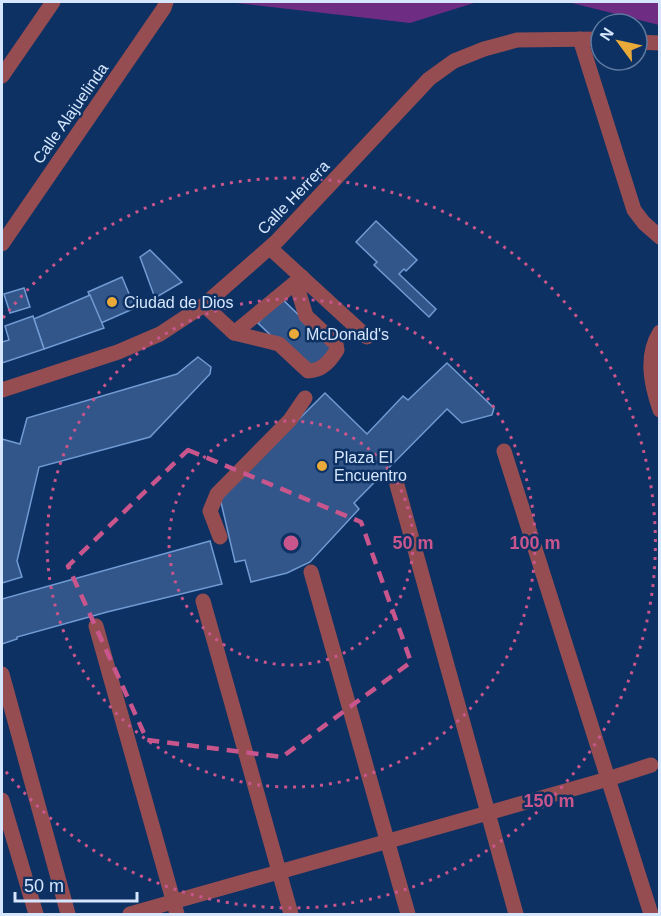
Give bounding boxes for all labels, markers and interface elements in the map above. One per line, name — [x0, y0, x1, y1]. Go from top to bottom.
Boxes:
north arrow — [589, 12, 649, 72]
text: N — [597, 25, 617, 44]
street label: Calle Alajuelinda — [30, 60, 111, 167]
street label: Calle Herrera — [254, 157, 333, 237]
place label: Ciudad de Dios — [124, 294, 233, 311]
marker: Ciudad de Dios — [105, 295, 119, 309]
place label: McDonald's — [306, 326, 389, 343]
marker: McDonald's — [287, 327, 301, 341]
place label: Plaza El Encuentro — [334, 449, 407, 484]
marker: Plaza El Encuentro — [315, 459, 329, 473]
centre of rings — [281, 533, 301, 553]
text: 50 m — [392, 533, 434, 553]
text: 100 m — [509, 533, 561, 553]
text: 150 m — [523, 791, 575, 811]
scale bar — [15, 865, 136, 903]
text: 50 m — [24, 876, 64, 896]

